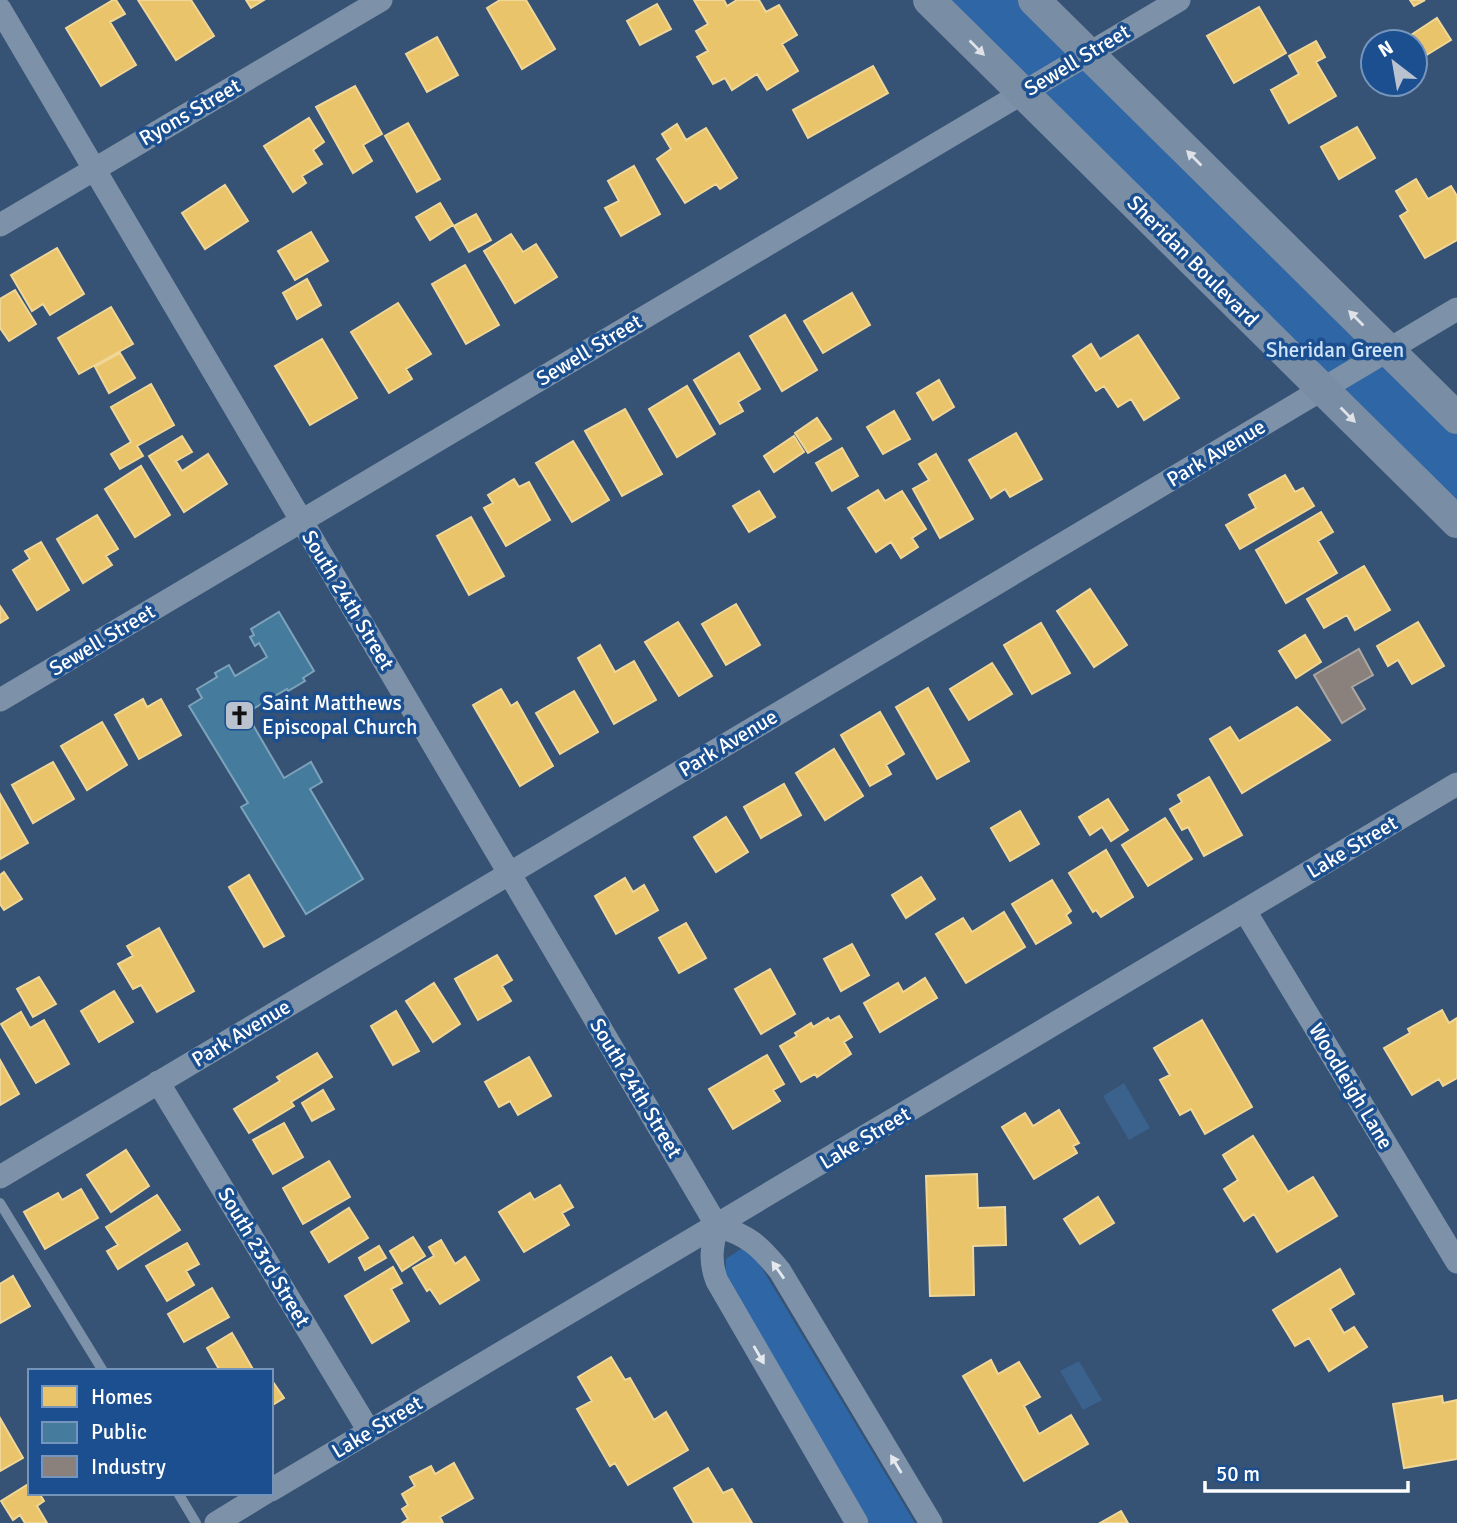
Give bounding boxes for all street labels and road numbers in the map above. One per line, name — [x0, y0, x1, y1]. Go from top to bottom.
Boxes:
street label: Sewell Street — [1019, 18, 1135, 102]
street label: Ryons Street — [135, 72, 245, 152]
street label: Sheridan Boulevard — [1122, 190, 1264, 332]
street label: Sewell Street — [531, 308, 647, 392]
street label: Park Avenue — [1162, 413, 1270, 493]
street label: South 24th Street — [296, 525, 400, 675]
street label: Sewell Street — [44, 598, 160, 682]
street label: Park Avenue — [674, 703, 782, 783]
street label: Lake Street — [1302, 810, 1402, 884]
street label: Park Avenue — [187, 993, 295, 1073]
street label: South 24th Street — [584, 1013, 688, 1163]
street label: Woodleigh Lane — [1303, 1018, 1399, 1154]
street label: Lake Street — [815, 1101, 915, 1175]
street label: South 23rd Street — [212, 1183, 316, 1331]
street label: Lake Street — [327, 1390, 427, 1464]

